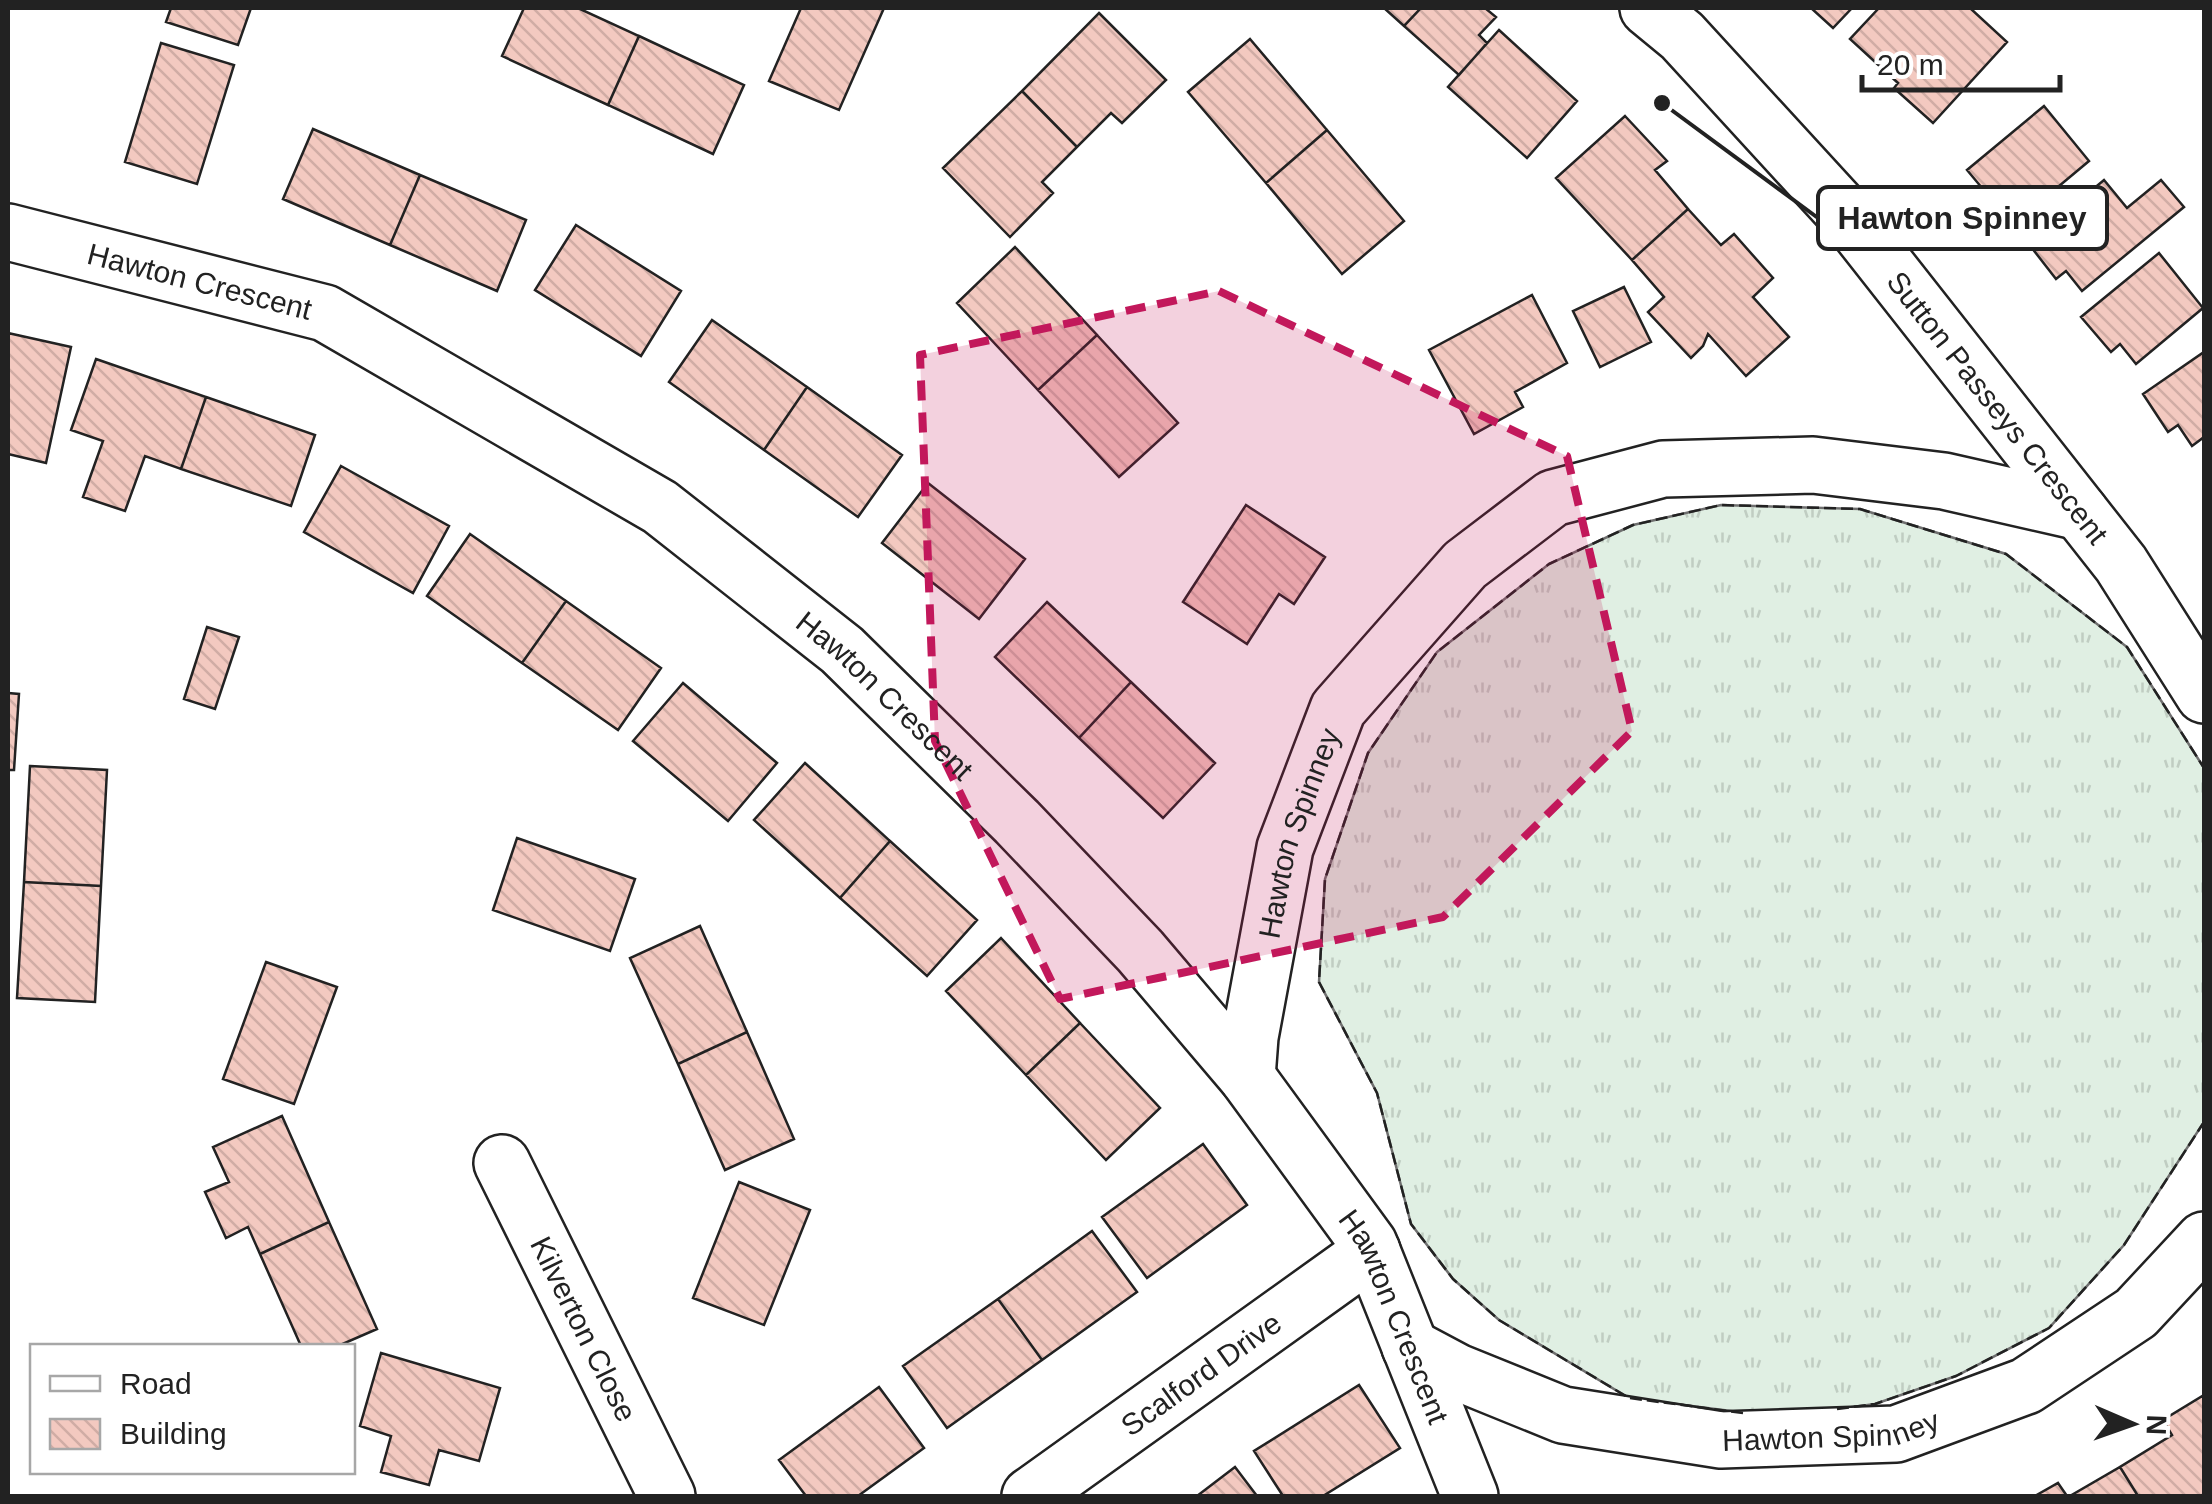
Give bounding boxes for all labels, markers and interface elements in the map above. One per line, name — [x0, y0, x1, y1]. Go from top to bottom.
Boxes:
scale bar — [1862, 30, 2060, 92]
text: 20 m — [1877, 48, 1944, 81]
callout: Hawton Spinney — [1818, 187, 2107, 249]
text: Hawton Spinney — [1838, 200, 2087, 236]
street label: Hawton Crescent — [84, 237, 316, 326]
street label: Sutton Passeys Crescent — [1881, 265, 2115, 551]
street label: Hawton Crescent — [790, 604, 981, 787]
street label: Hawton Spinney — [1252, 724, 1346, 941]
street label: Hawton Crescent — [1333, 1203, 1456, 1429]
street label: Kilverton Close — [525, 1231, 644, 1427]
street label: Scalford Drive — [1115, 1305, 1287, 1442]
legend — [30, 1344, 355, 1474]
text: Road — [120, 1367, 192, 1400]
north arrow — [2082, 1374, 2182, 1474]
street label: Hawton Spinney — [1722, 1403, 1944, 1456]
text: N — [2141, 1414, 2172, 1436]
text: Building — [120, 1417, 227, 1450]

